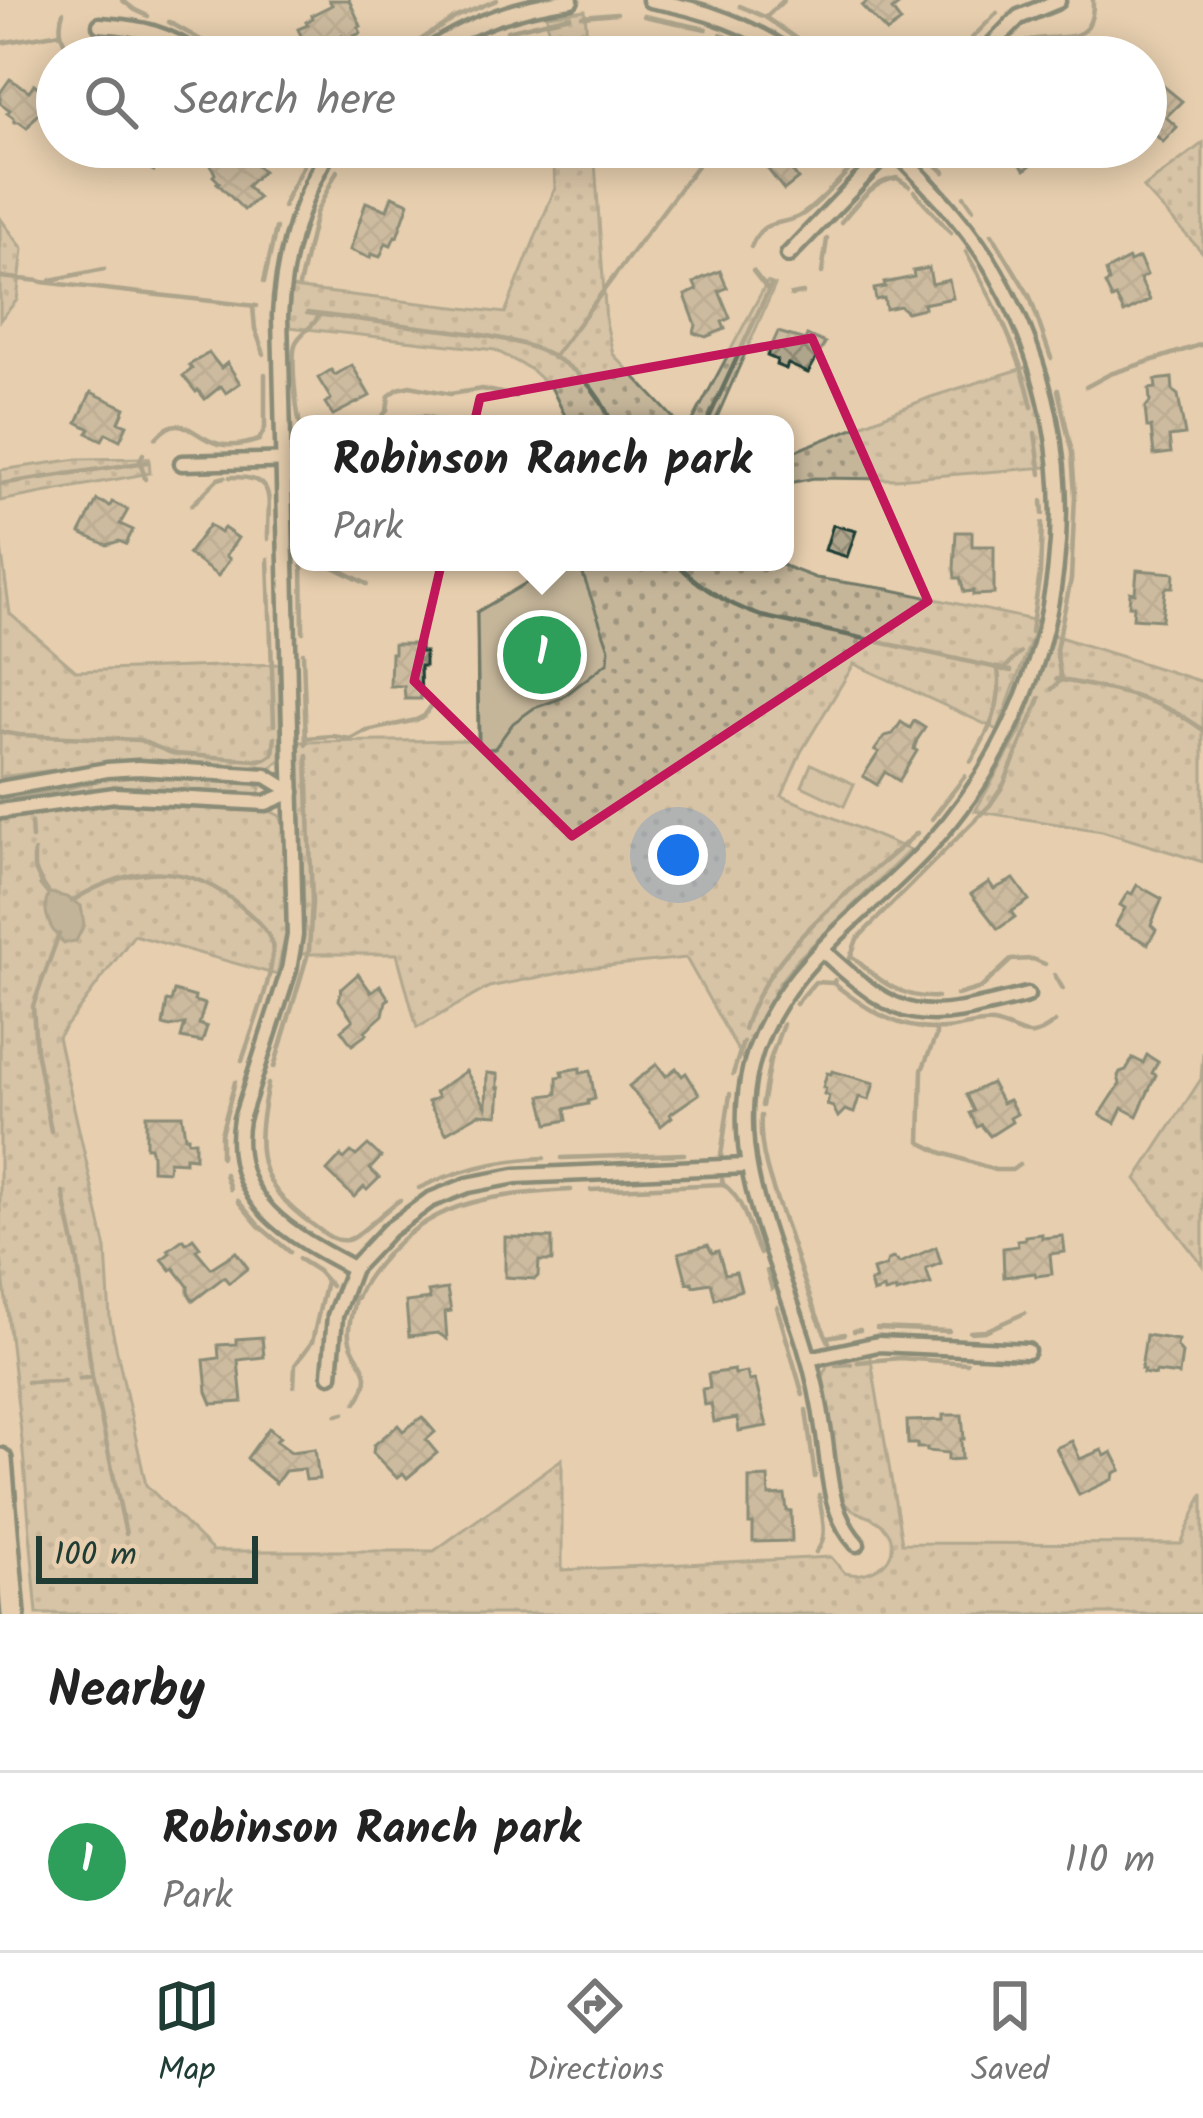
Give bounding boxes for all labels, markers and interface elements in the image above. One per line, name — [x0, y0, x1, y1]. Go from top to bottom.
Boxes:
search box — [36, 36, 1167, 168]
text: Search here — [174, 66, 396, 138]
icon: search — [78, 69, 144, 135]
popup — [290, 415, 794, 571]
text: Robinson Ranch park — [333, 426, 751, 498]
text: Park — [333, 498, 403, 560]
pin: 1 — [503, 610, 581, 700]
your location — [648, 825, 708, 885]
scale bar — [36, 1530, 258, 1583]
text: 100 m — [54, 1530, 137, 1583]
text: Nearby — [48, 1652, 205, 1733]
text: Robinson Ranch park — [162, 1795, 581, 1867]
text: 1 — [81, 1831, 93, 1893]
text: 110 m — [1064, 1831, 1155, 1893]
text: Park — [162, 1867, 233, 1929]
tab: Map — [154, 1973, 220, 2098]
tab: Directions — [527, 1973, 664, 2098]
tab: Saved — [971, 1973, 1049, 2098]

